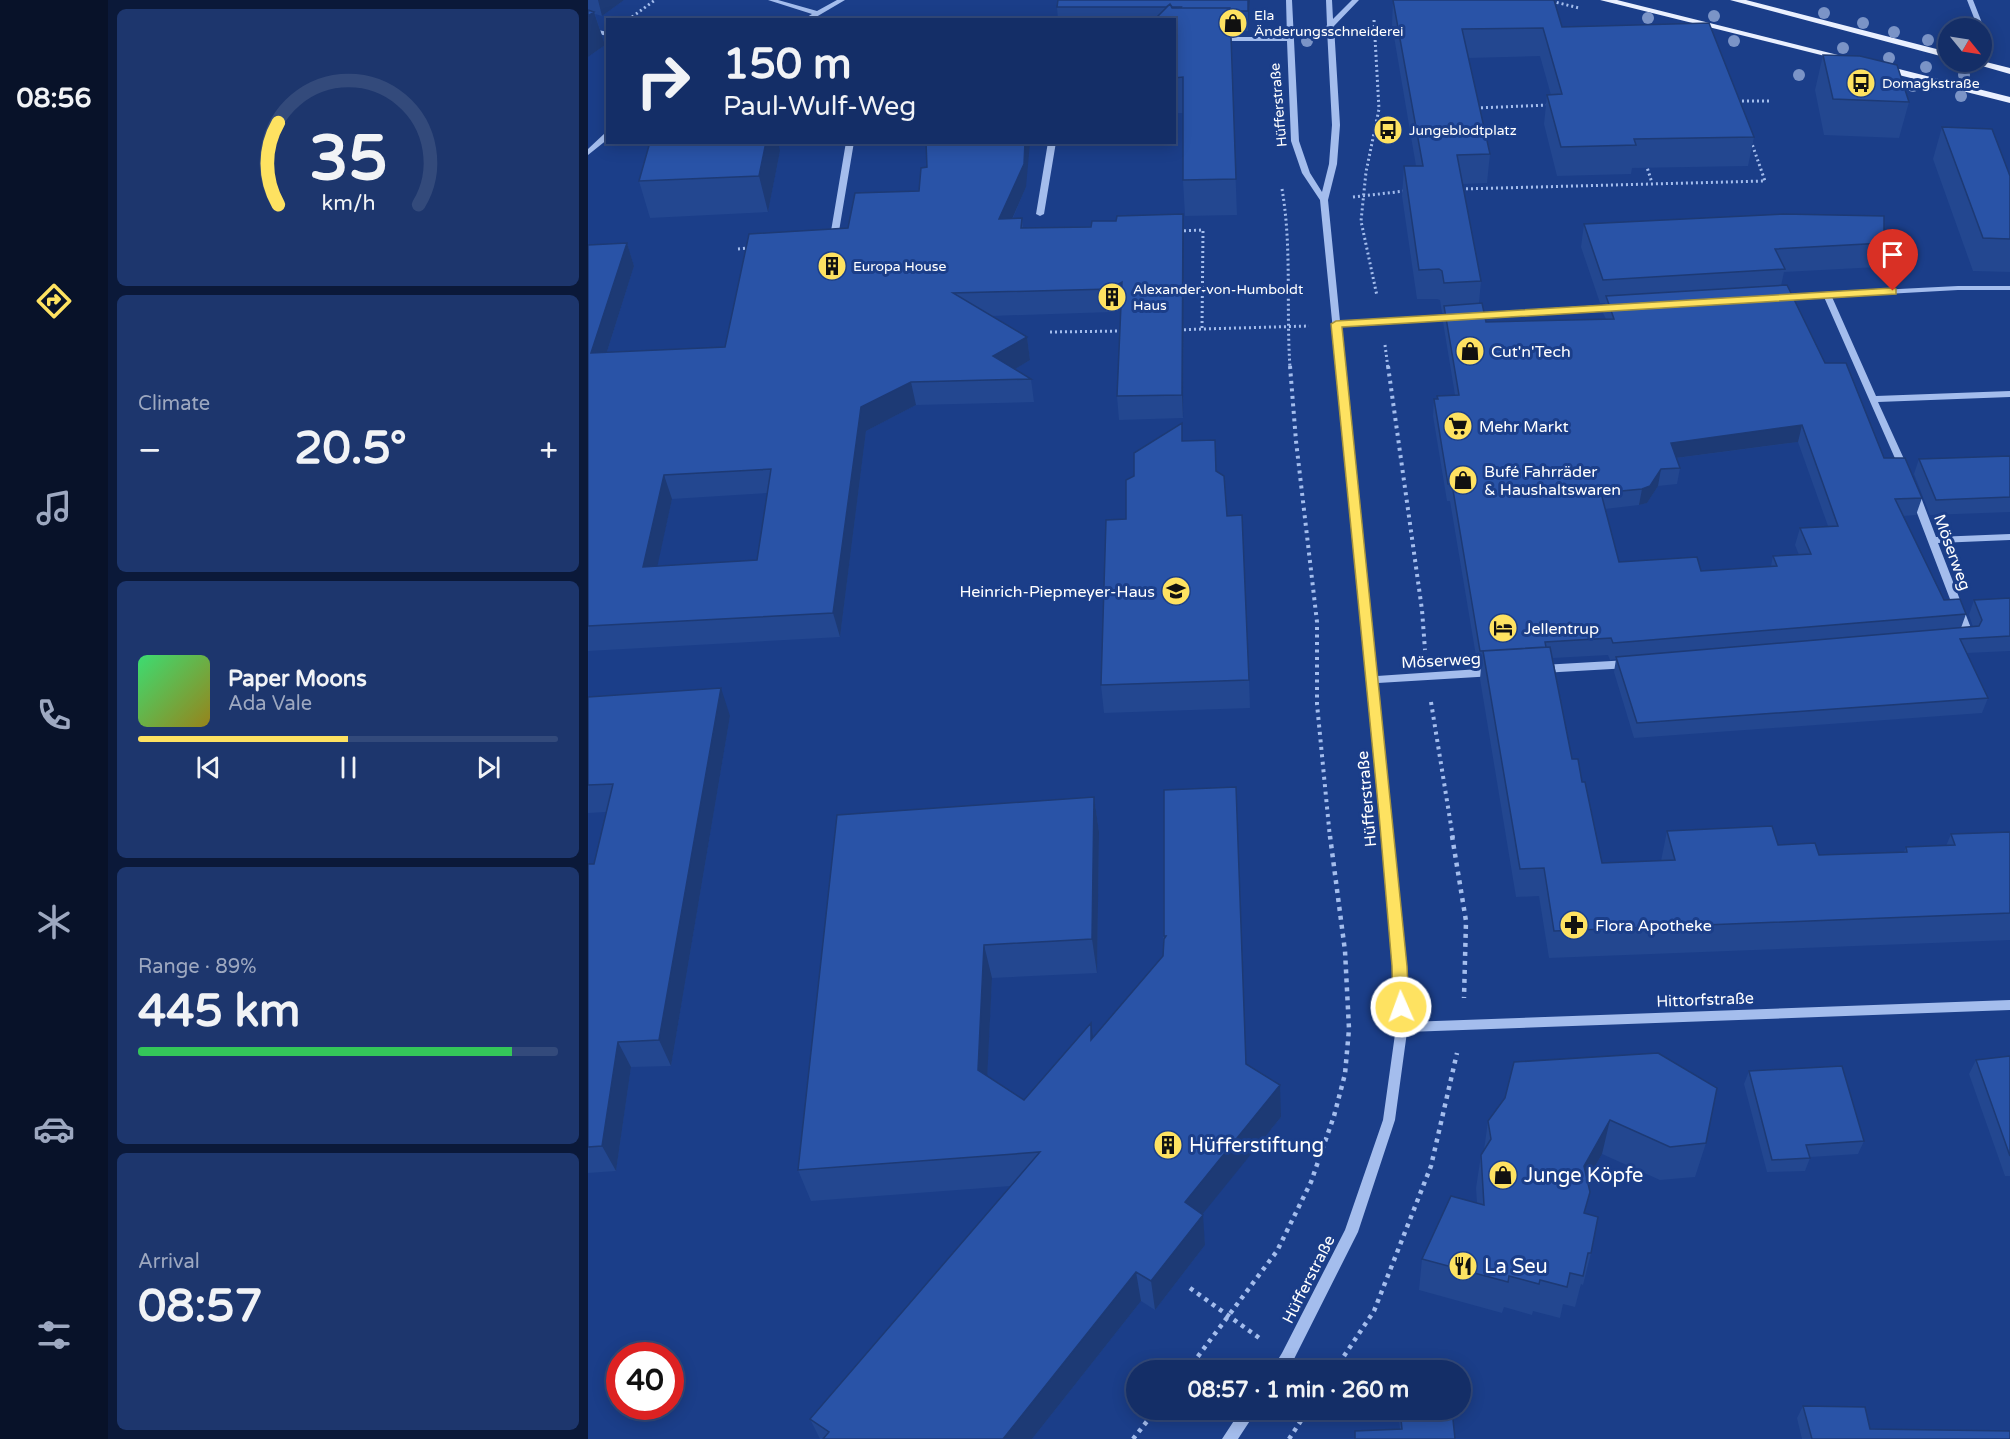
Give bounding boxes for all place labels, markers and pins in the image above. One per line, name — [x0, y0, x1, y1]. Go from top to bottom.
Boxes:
shop icon: Ela Änderungsschneiderei — [1217, 7, 1249, 39]
place label: Ela Änderungsschneiderei — [1254, 7, 1404, 40]
bus stop icon: Domagkstraße — [1845, 67, 1877, 99]
place label: Domagkstraße — [1882, 75, 1980, 92]
bus stop icon: Jungeblodtplatz — [1372, 114, 1404, 146]
place label: Jungeblodtplatz — [1409, 122, 1517, 139]
pin — [1867, 229, 1918, 291]
building icon: Europa House — [816, 250, 848, 282]
place label: Europa House — [853, 258, 946, 275]
building icon: Alexander-von-Humboldt Haus — [1096, 281, 1128, 313]
place label: Alexander-von-Humboldt Haus — [1133, 281, 1304, 314]
shop icon: Cut'n'Tech — [1454, 335, 1486, 367]
place label: Cut'n'Tech — [1491, 342, 1571, 362]
supermarket icon: Mehr Markt — [1442, 410, 1474, 442]
place label: Mehr Markt — [1479, 417, 1569, 437]
place label: Bufé Fahrräder & Haushaltswaren — [1484, 462, 1621, 500]
shop icon: Bufé Fahrräder & Haushaltswaren — [1447, 464, 1479, 496]
school or university icon: Heinrich-Piepmeyer-Haus — [1160, 575, 1192, 607]
place label: Heinrich-Piepmeyer-Haus — [959, 582, 1155, 602]
hotel icon: Jellentrup — [1487, 612, 1519, 644]
place label: Jellentrup — [1524, 619, 1599, 639]
pharmacy icon: Flora Apotheke — [1558, 909, 1590, 941]
place label: Flora Apotheke — [1595, 916, 1712, 936]
building icon: Hüfferstiftung — [1152, 1129, 1184, 1161]
place label: Hüfferstiftung — [1189, 1134, 1324, 1158]
shop icon: Junge Köpfe — [1487, 1159, 1519, 1191]
place label: Junge Köpfe — [1524, 1164, 1643, 1188]
restaurant icon: La Seu — [1447, 1250, 1479, 1282]
place label: La Seu — [1484, 1255, 1548, 1279]

